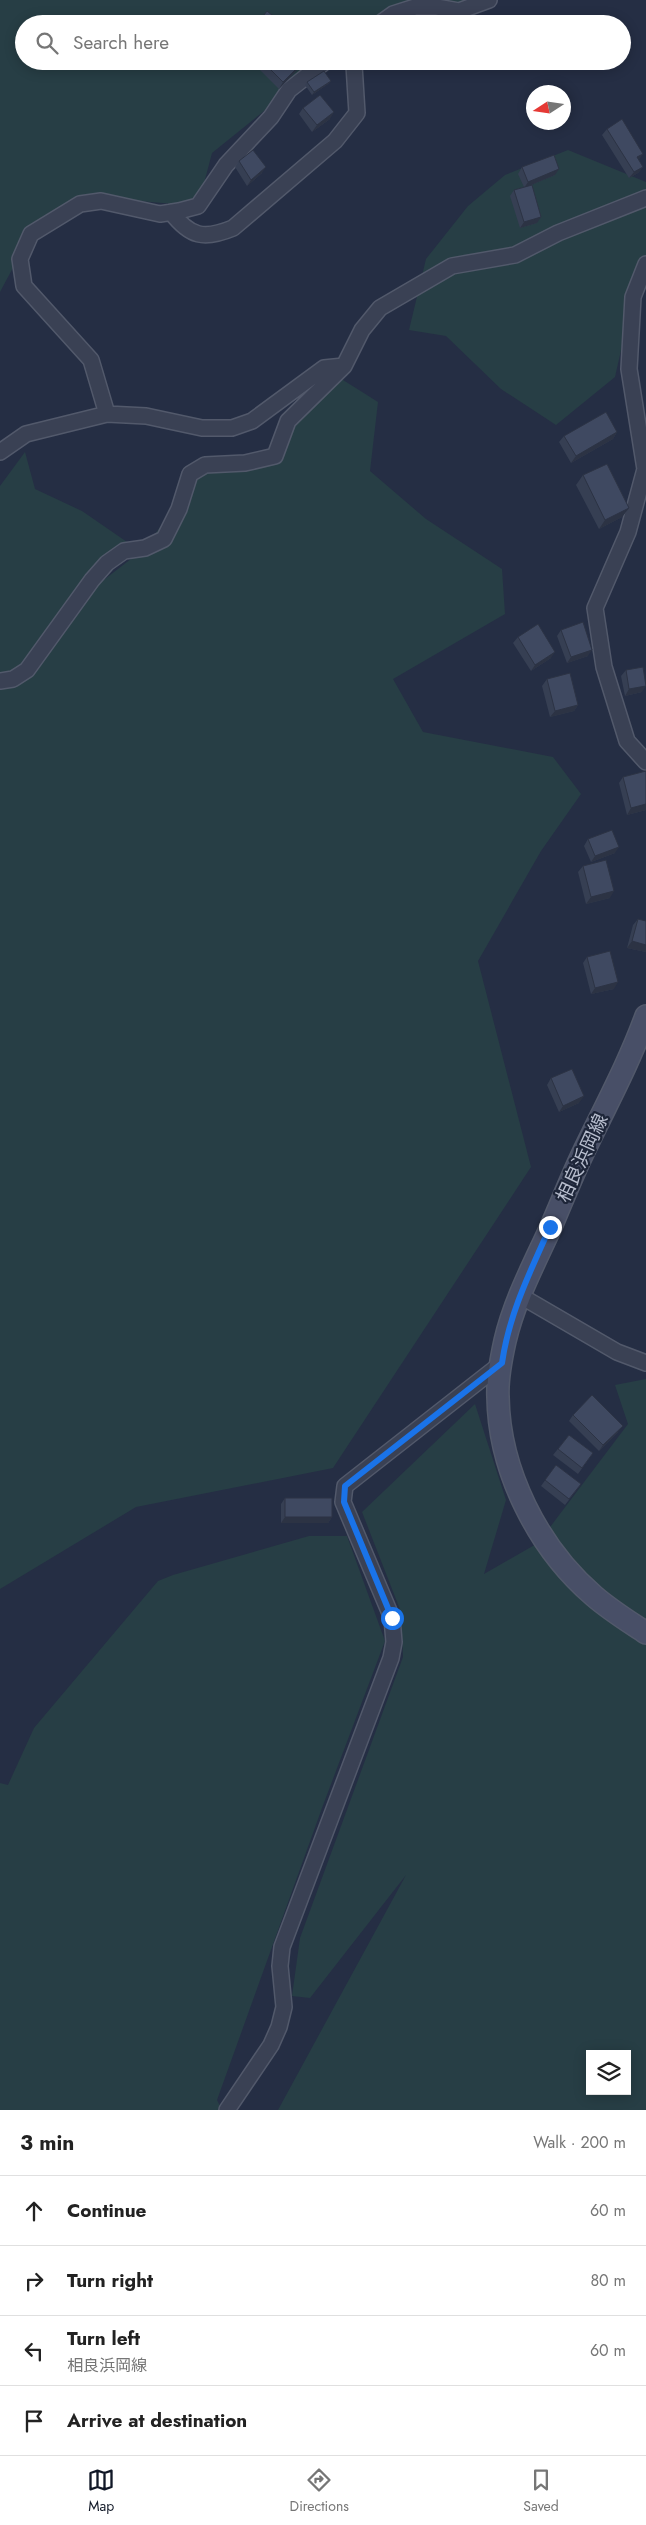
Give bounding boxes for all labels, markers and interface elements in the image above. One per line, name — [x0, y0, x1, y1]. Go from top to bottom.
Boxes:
search box — [15, 15, 631, 70]
icon: search — [33, 29, 61, 57]
text: Search here — [73, 29, 169, 56]
north arrow — [526, 85, 571, 130]
street label: 相良浜岡線 — [550, 1109, 614, 1207]
route end — [539, 1216, 562, 1239]
route start — [381, 1607, 404, 1630]
map controls — [586, 2050, 631, 2095]
button: layers — [586, 2050, 631, 2095]
text: 3 min — [20, 2128, 74, 2158]
text: Walk · 200 m — [533, 2131, 626, 2154]
icon: ahead — [20, 2197, 48, 2225]
text: Continue — [67, 2197, 146, 2224]
text: 60 m — [590, 2199, 626, 2222]
icon: right — [20, 2267, 48, 2295]
text: Turn right — [67, 2267, 153, 2294]
text: 80 m — [590, 2269, 626, 2292]
text: Turn left — [67, 2325, 140, 2352]
icon: left — [20, 2337, 48, 2365]
text: 60 m — [590, 2339, 626, 2362]
text: 相良浜岡線 — [67, 2354, 147, 2377]
icon: arrive — [20, 2407, 48, 2435]
text: Arrive at destination — [67, 2407, 247, 2434]
tab: Map — [87, 2466, 115, 2516]
tab: Directions — [290, 2466, 349, 2516]
tab: Saved — [523, 2466, 559, 2516]

